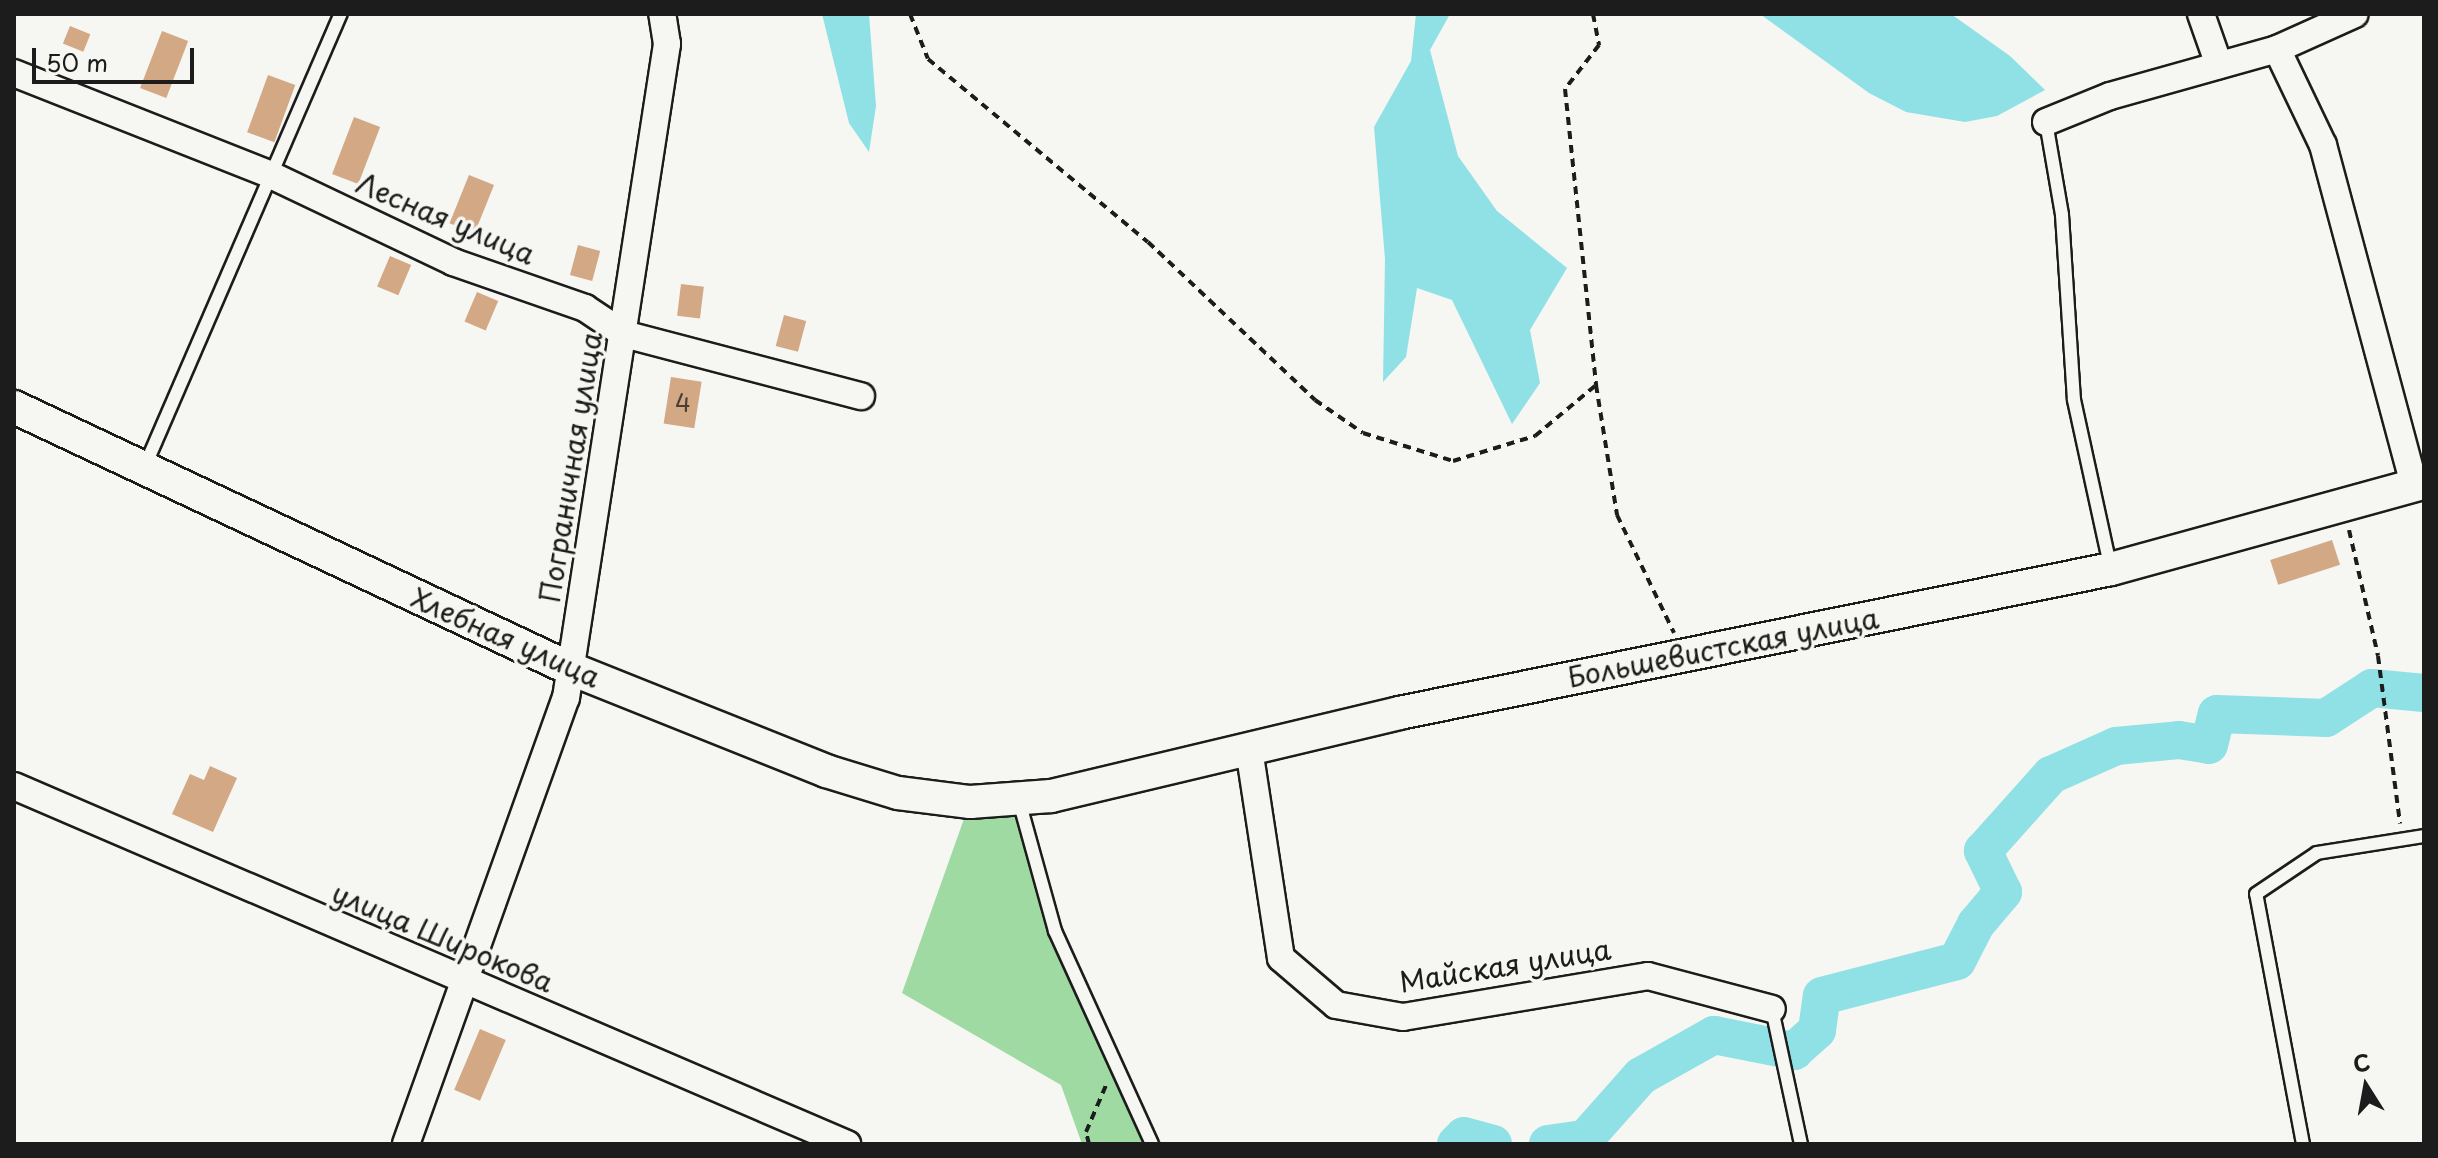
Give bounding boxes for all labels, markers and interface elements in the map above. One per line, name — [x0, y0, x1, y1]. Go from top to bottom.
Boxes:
scale bar — [36, 32, 198, 82]
text: 50 m — [46, 44, 108, 80]
street label: Лесная улица — [351, 165, 541, 271]
street label: Пограничная улица — [532, 328, 608, 606]
house number: 4 — [675, 389, 691, 417]
street label: Хлебная улица — [406, 580, 606, 694]
street label: Большевистская улица — [1564, 600, 1882, 694]
street label: улица Широкова — [327, 875, 559, 999]
street label: Майская улица — [1396, 932, 1614, 998]
text: С — [2350, 1044, 2373, 1080]
north arrow — [2326, 1046, 2406, 1126]

